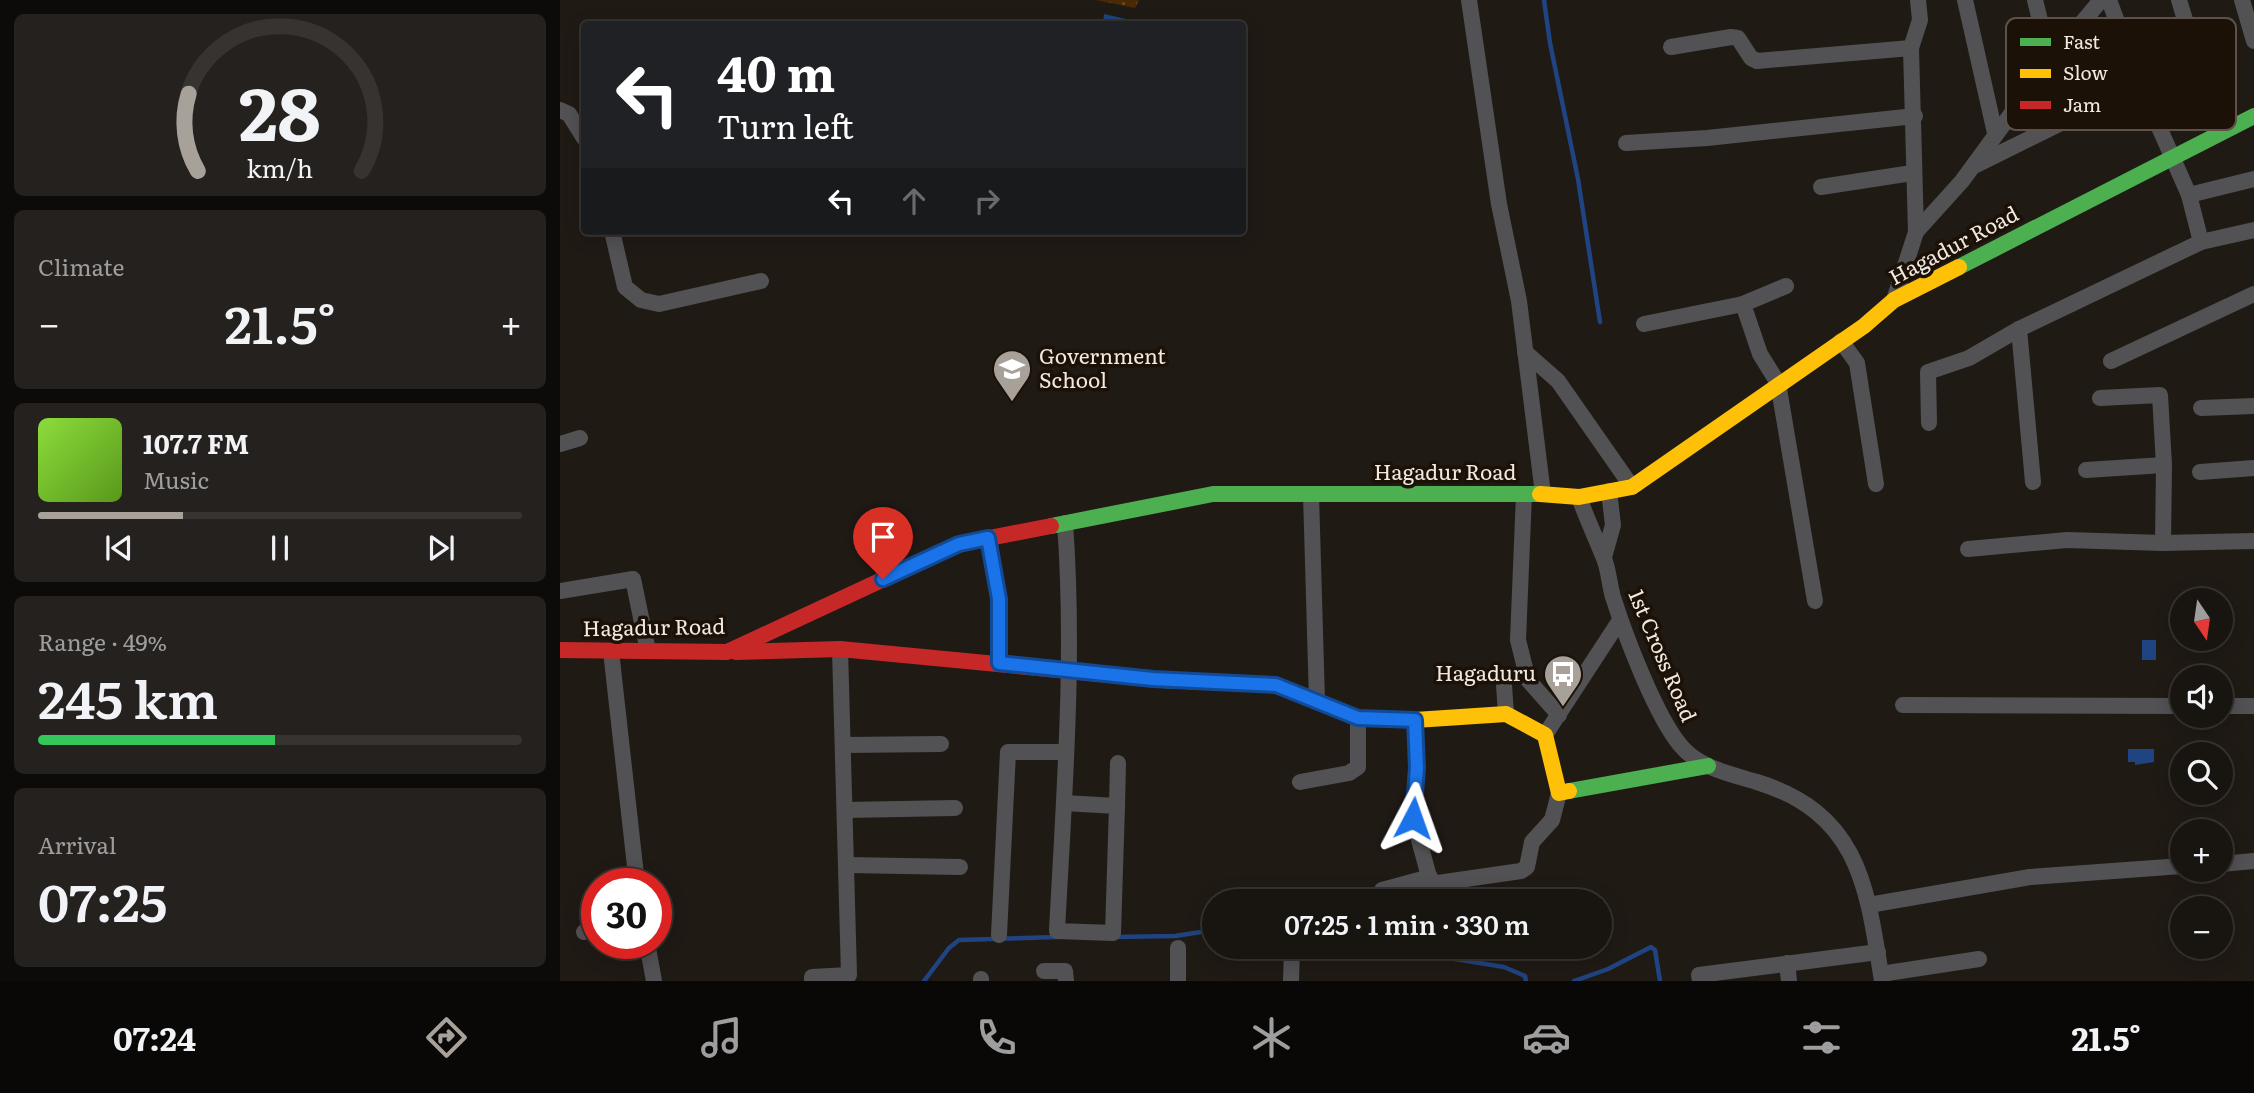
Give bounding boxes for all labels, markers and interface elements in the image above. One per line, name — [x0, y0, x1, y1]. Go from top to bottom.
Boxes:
legend — [2006, 18, 2236, 130]
text: Fast — [2063, 27, 2100, 55]
text: 40 m — [717, 34, 835, 107]
icon: left — [602, 49, 693, 140]
text: 28 — [239, 55, 321, 163]
text: Slow — [2063, 58, 2108, 86]
text: Jam — [2063, 90, 2101, 118]
text: Turn left — [717, 101, 854, 149]
text: km/h — [247, 149, 313, 186]
icon: left — [822, 182, 860, 220]
icon: ahead — [895, 182, 933, 220]
icon: right — [968, 182, 1006, 220]
street label: Hagadur Road — [1883, 197, 2023, 291]
text: Climate — [38, 249, 124, 283]
text: 21.5° — [224, 283, 336, 360]
text: − — [38, 293, 60, 350]
text: + — [500, 293, 522, 350]
place label: Government School — [1039, 339, 1166, 394]
school or university icon: Government School — [991, 348, 1033, 403]
text: 107.7 FM — [143, 423, 249, 462]
street label: Hagadur Road — [1374, 455, 1516, 486]
text: Music — [143, 462, 209, 496]
pin — [853, 507, 913, 579]
icon: arrive — [864, 518, 902, 556]
icon: previous — [100, 529, 138, 567]
icon: pause — [261, 529, 299, 567]
icon: next — [422, 529, 460, 567]
street label: 1st Cross Road — [1622, 584, 1706, 726]
north arrow — [2170, 588, 2233, 651]
map controls — [2170, 588, 2233, 959]
street label: Hagadur Road — [582, 609, 726, 642]
text: Range · 49% — [38, 624, 167, 658]
bus stop icon: Hagaduru — [1542, 653, 1584, 708]
place label: Hagaduru — [1435, 656, 1536, 687]
text: 245 km — [38, 658, 218, 735]
button: sound — [2170, 665, 2233, 728]
button: search — [2170, 742, 2233, 805]
position arrow — [1376, 781, 1450, 855]
button: + — [2170, 819, 2233, 882]
text: Arrival — [38, 827, 117, 861]
text: 07:25 — [38, 861, 167, 938]
speed limit sign: 30 — [581, 868, 672, 959]
button: − — [2170, 896, 2233, 959]
text: 07:25 · 1 min · 330 m — [1284, 904, 1530, 943]
text: 07:24 — [113, 1013, 196, 1061]
icon: directions — [422, 1013, 471, 1062]
icon: music — [697, 1013, 746, 1062]
icon: phone — [972, 1013, 1021, 1062]
icon: climate — [1247, 1013, 1296, 1062]
icon: car — [1522, 1013, 1571, 1062]
icon: filters — [1797, 1013, 1846, 1062]
text: 21.5° — [2071, 1013, 2141, 1061]

